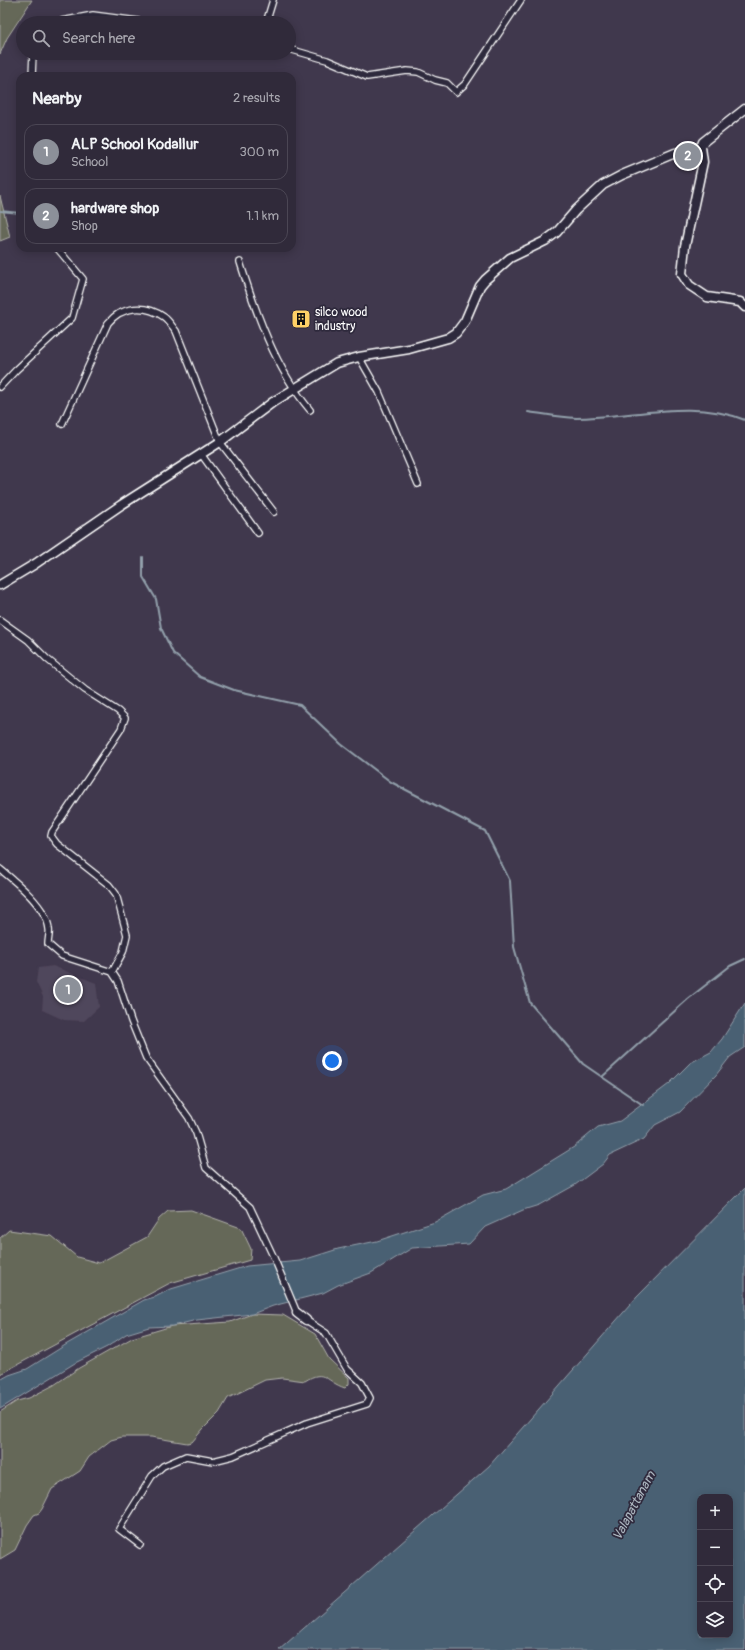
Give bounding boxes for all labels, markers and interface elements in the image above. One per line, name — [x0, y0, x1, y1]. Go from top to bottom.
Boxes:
search box — [16, 16, 296, 60]
icon: search — [30, 27, 52, 49]
text: Search here — [62, 29, 135, 48]
text: Nearby — [32, 88, 81, 109]
text: 2 results — [233, 90, 280, 106]
text: ALP School Kodallur — [71, 135, 199, 154]
pin: 2 — [675, 141, 701, 171]
text: 1 — [43, 144, 49, 160]
text: 300 m — [240, 144, 279, 160]
text: School — [71, 154, 108, 170]
text: hardware shop — [71, 199, 159, 218]
text: 2 — [42, 208, 50, 224]
text: 1.1 km — [246, 208, 279, 224]
text: Shop — [71, 218, 98, 234]
place label: silco wood industry — [315, 305, 368, 334]
building icon: silco wood industry — [290, 308, 312, 330]
pin: 1 — [55, 975, 81, 1005]
your location — [322, 1051, 342, 1071]
water label: Valapattanam — [609, 1467, 660, 1543]
map controls — [697, 1494, 733, 1638]
button: + — [697, 1494, 733, 1530]
button: − — [697, 1530, 733, 1566]
button: locate — [697, 1566, 733, 1602]
button: layers — [697, 1602, 733, 1638]

